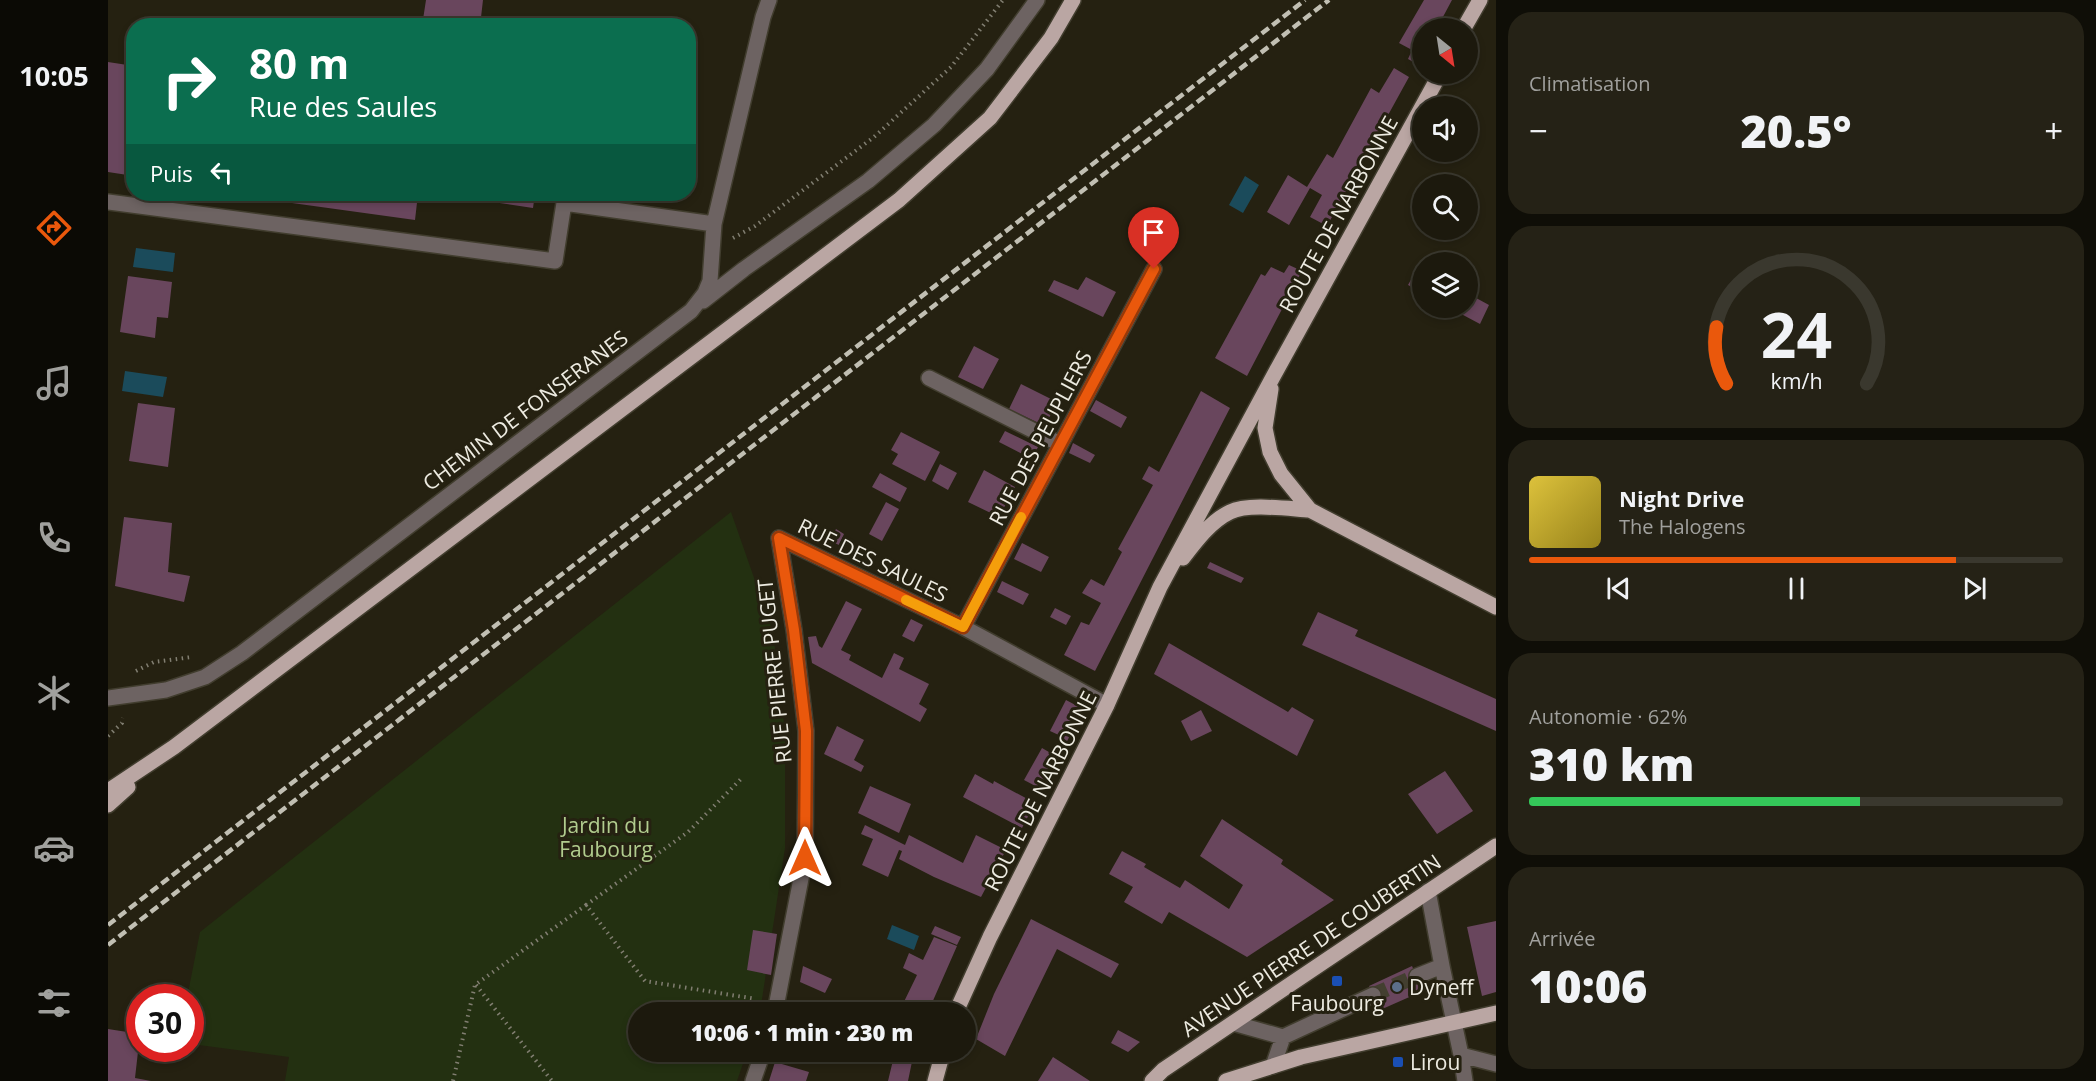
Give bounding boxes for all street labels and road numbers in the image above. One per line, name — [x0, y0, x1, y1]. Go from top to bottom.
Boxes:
street label: ROUTE DE NARBONNE — [1272, 111, 1404, 317]
street label: CHEMIN DE FONSERANES — [417, 324, 633, 496]
street label: RUE DES PEUPLIERS — [982, 346, 1098, 530]
street label: RUE DES SAULES — [793, 512, 953, 608]
street label: RUE PIERRE PUGET — [750, 577, 798, 764]
street label: ROUTE DE NARBONNE — [977, 686, 1103, 896]
street label: AVENUE PIERRE DE COUBERTIN — [1176, 847, 1446, 1043]

